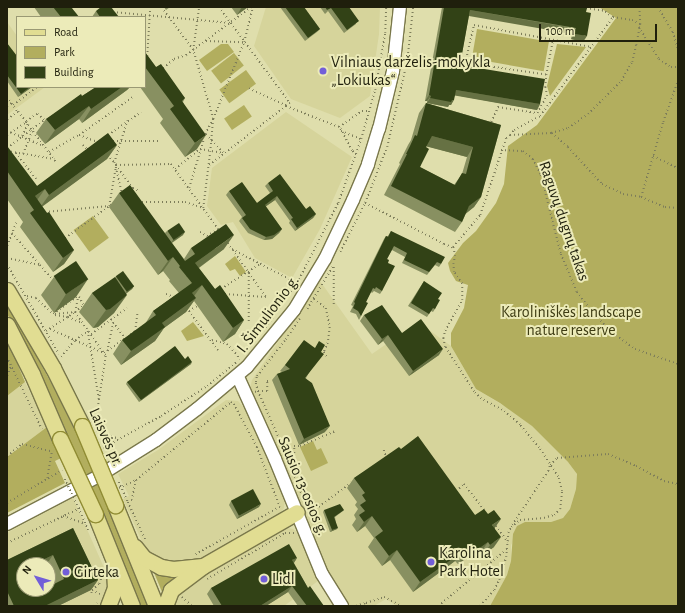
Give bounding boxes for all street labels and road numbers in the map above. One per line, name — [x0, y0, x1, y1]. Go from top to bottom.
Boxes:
street label: Raguvų dugnų takas — [535, 159, 593, 283]
street label: I. Šimulionio g. — [233, 271, 303, 357]
street label: Laisvės pr. — [85, 405, 127, 469]
street label: Sausio 13-osios g. — [274, 434, 332, 538]

